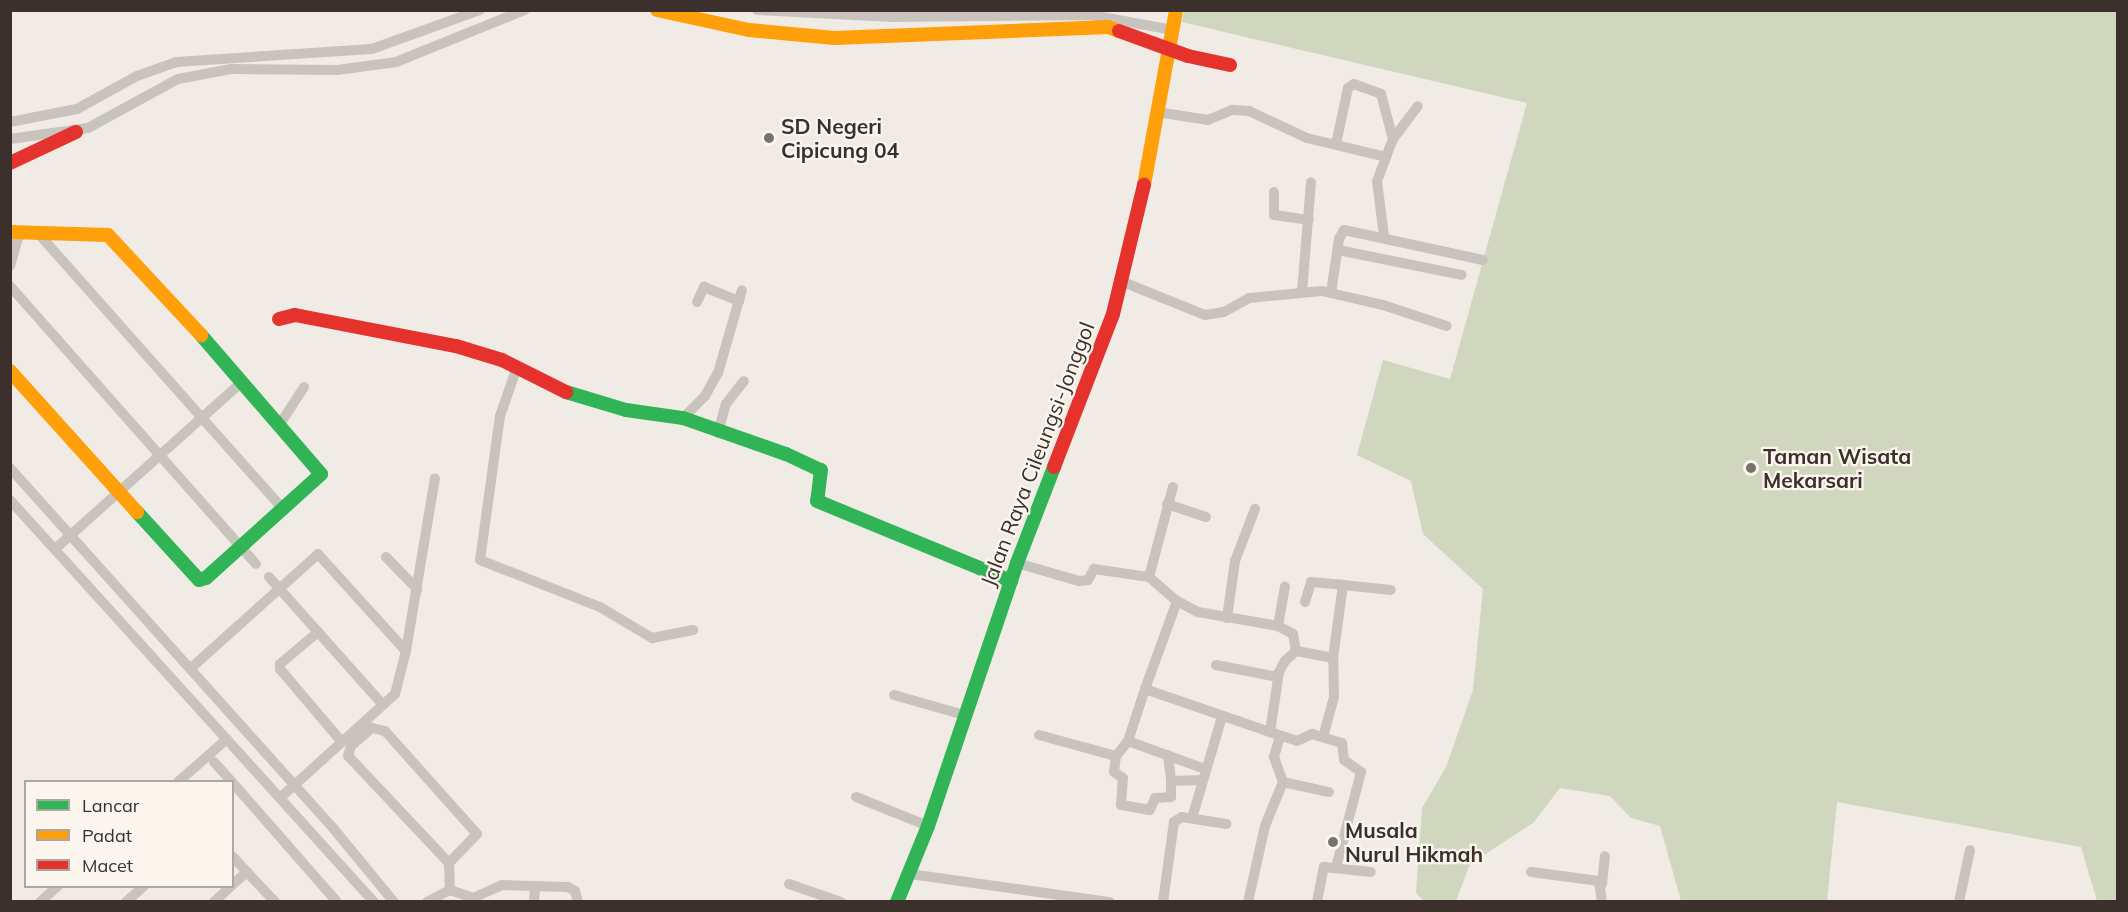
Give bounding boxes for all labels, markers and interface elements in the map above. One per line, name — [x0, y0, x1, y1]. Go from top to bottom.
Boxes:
place label: SD Negeri Cipicung 04 — [781, 113, 899, 163]
marker: SD Negeri Cipicung 04 — [762, 131, 776, 145]
street label: Jalan Raya Cileungsi-Jonggol — [975, 318, 1099, 590]
place label: Taman Wisata Mekarsari — [1763, 443, 1911, 493]
marker: Taman Wisata Mekarsari — [1744, 461, 1758, 475]
legend — [24, 780, 234, 888]
text: Lancar — [82, 794, 139, 817]
place label: Musala Nurul Hikmah — [1345, 817, 1483, 867]
text: Padat — [82, 824, 132, 847]
marker: Musala Nurul Hikmah — [1326, 835, 1340, 849]
text: Macet — [82, 854, 133, 877]

